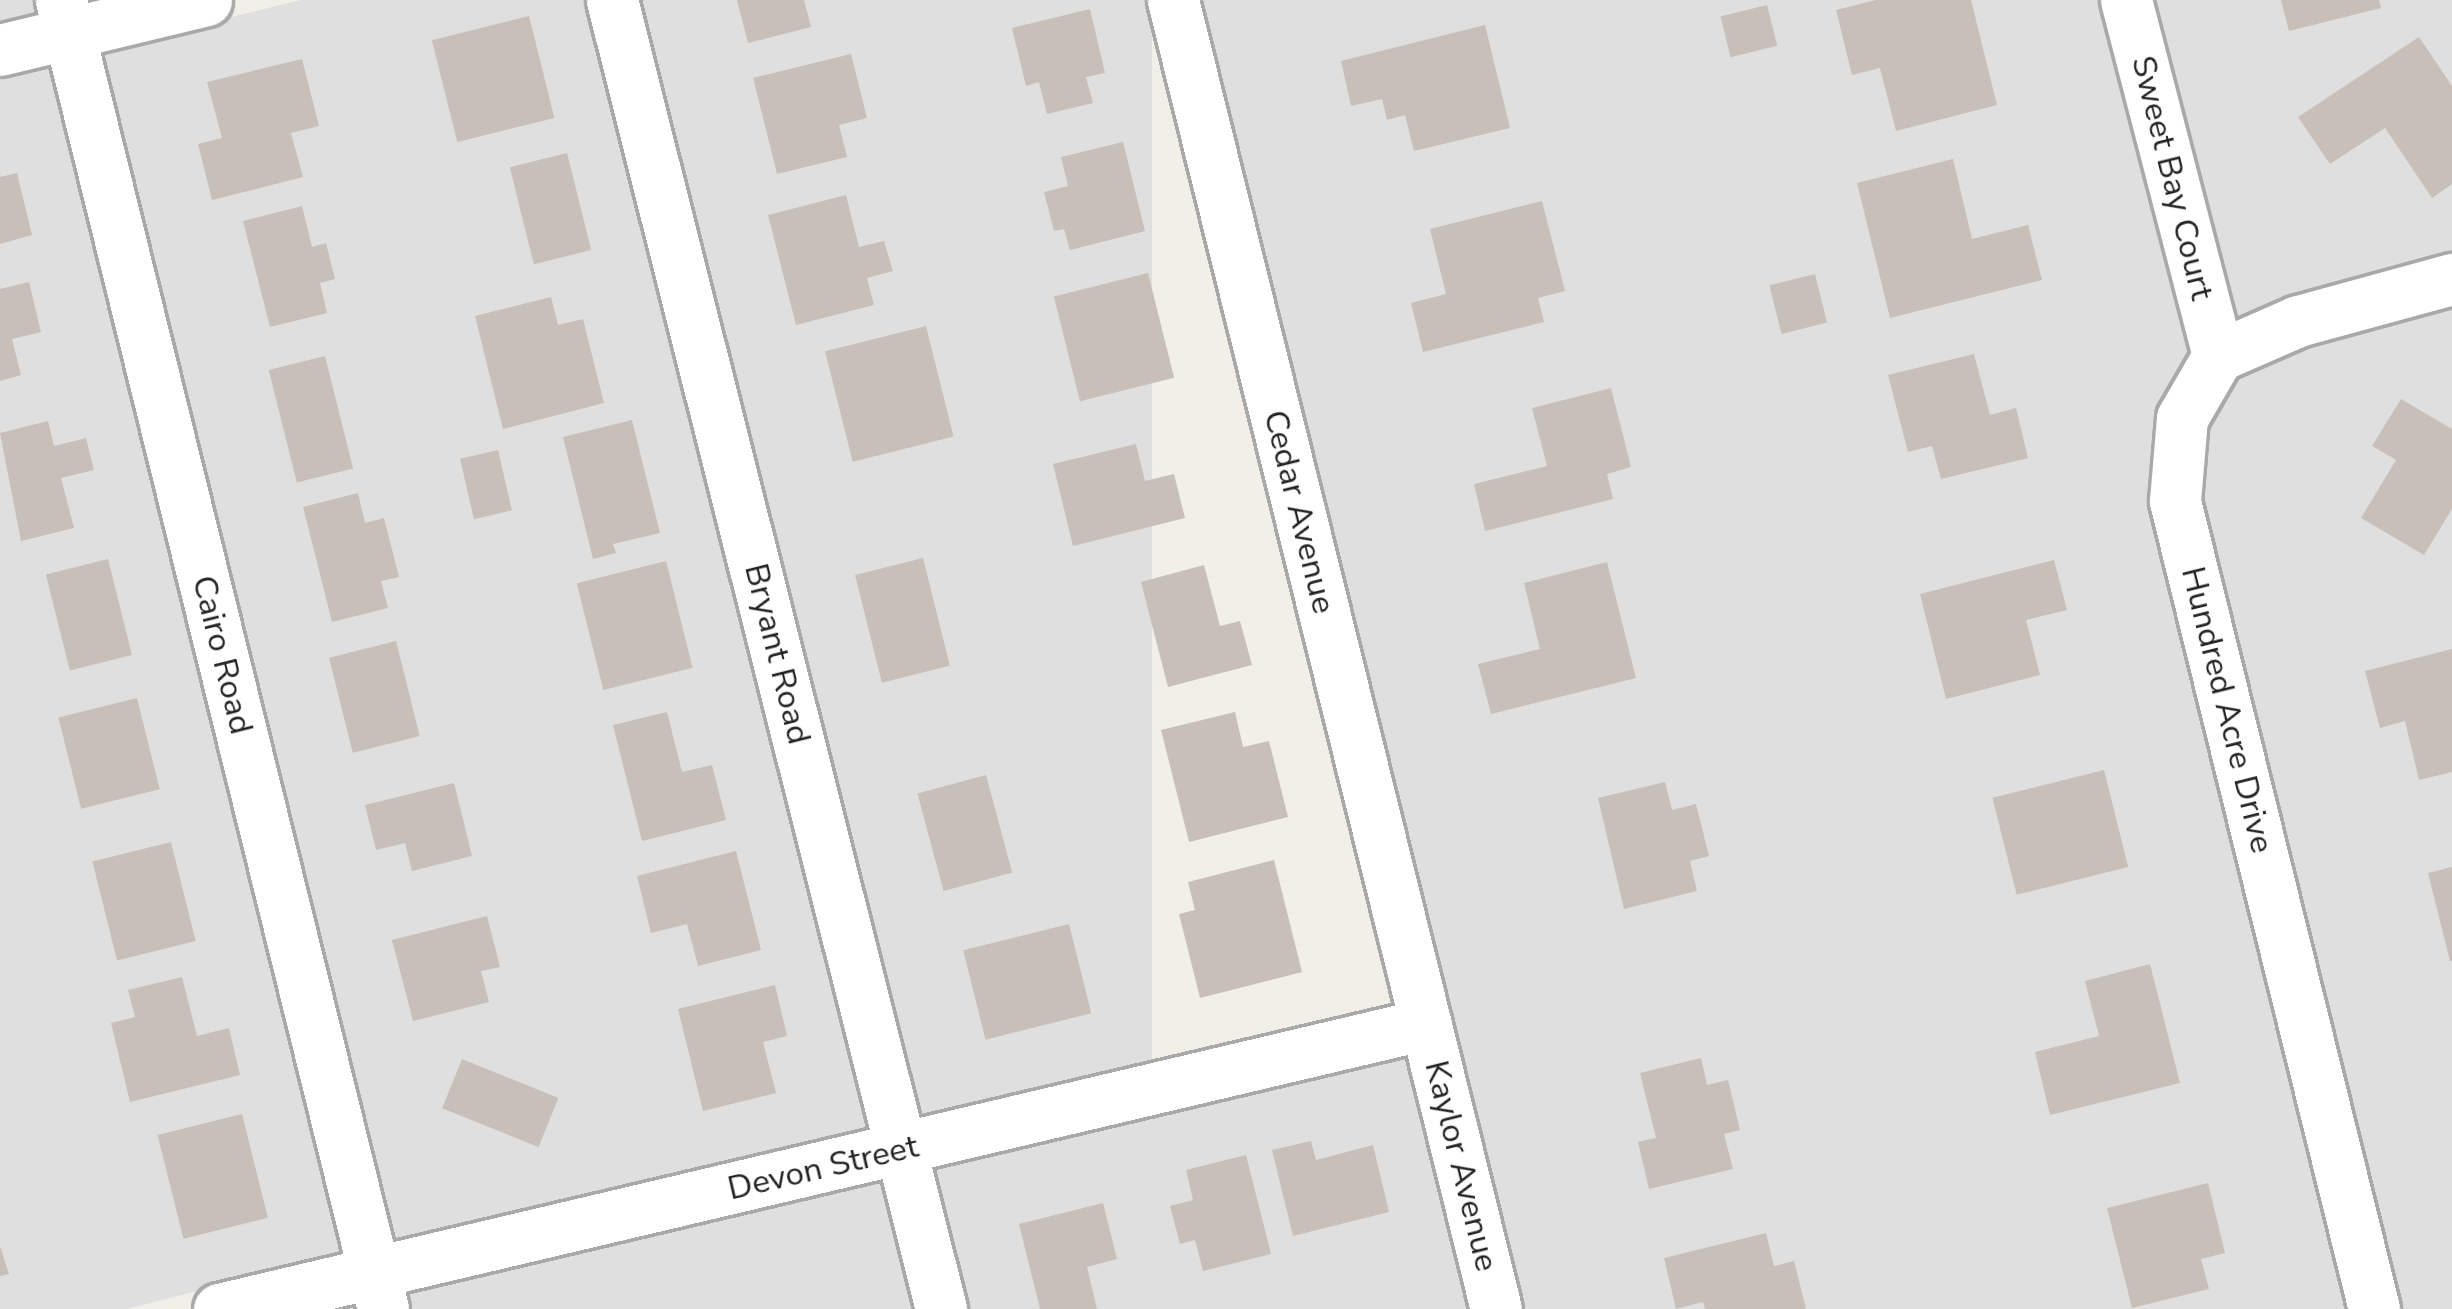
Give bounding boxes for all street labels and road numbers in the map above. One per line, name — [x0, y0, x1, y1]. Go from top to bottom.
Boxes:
street label: Sweet Bay Court — [2123, 52, 2221, 304]
street label: Cedar Avenue — [1255, 406, 1343, 618]
street label: Bryant Road — [735, 560, 819, 748]
street label: Hundred Acre Drive — [2172, 563, 2282, 857]
street label: Cairo Road — [183, 572, 261, 738]
street label: Kaylor Avenue — [1416, 1057, 1506, 1275]
street label: Devon Street — [724, 1127, 922, 1209]

